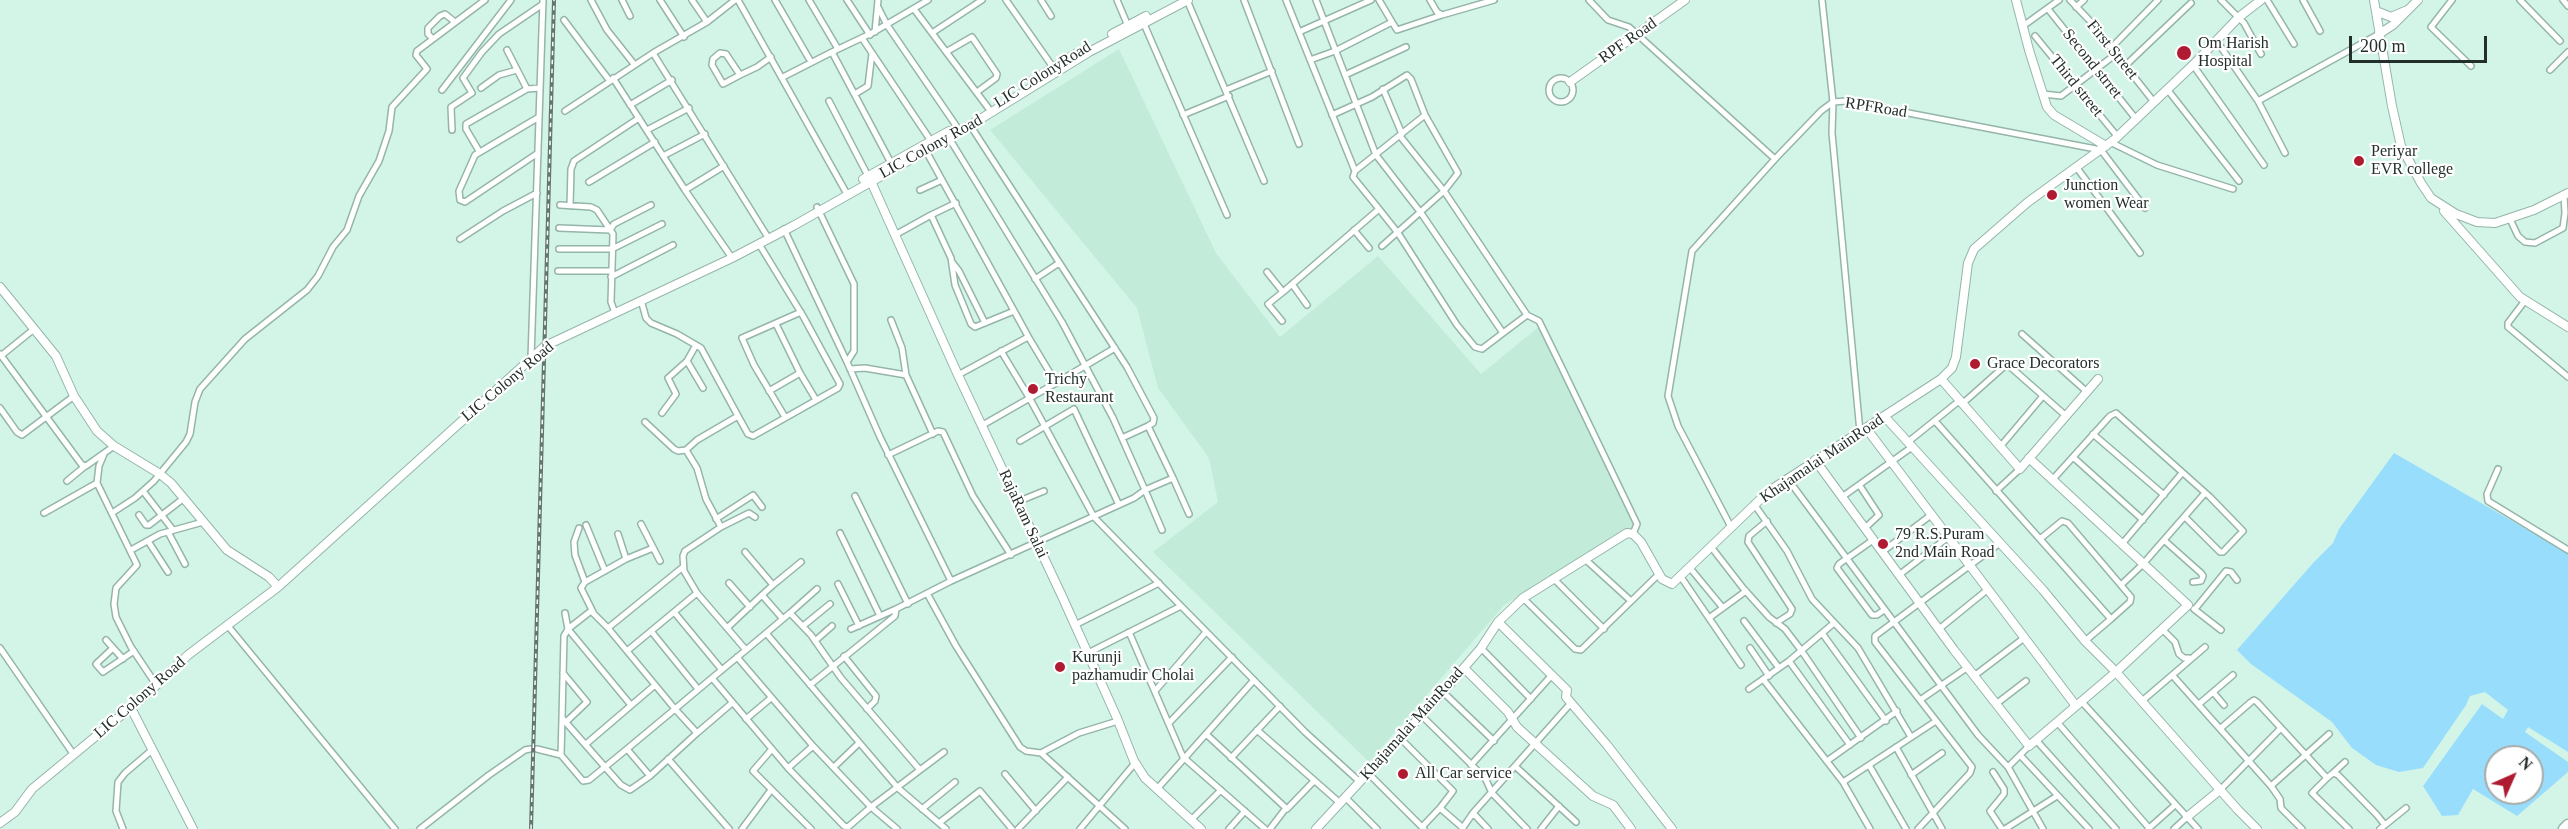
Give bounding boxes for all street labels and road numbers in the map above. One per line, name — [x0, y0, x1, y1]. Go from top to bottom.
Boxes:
street label: RPF Road — [1595, 14, 1661, 68]
street label: First Street — [2082, 17, 2142, 83]
street label: Second strret — [2058, 25, 2126, 103]
street label: LIC ColonyRoad — [991, 38, 1095, 112]
street label: Third street — [2045, 51, 2107, 121]
street label: RPFRoad — [1844, 94, 1908, 122]
street label: LIC Colony Road — [876, 111, 986, 183]
street label: LIC Colony Road — [458, 338, 558, 426]
street label: Khajamalai MainRoad — [1756, 410, 1888, 508]
street label: RajaRam Salai — [994, 467, 1052, 561]
street label: LIC Colony Road — [90, 653, 190, 743]
street label: Khajamalai MainRoad — [1356, 664, 1468, 784]

